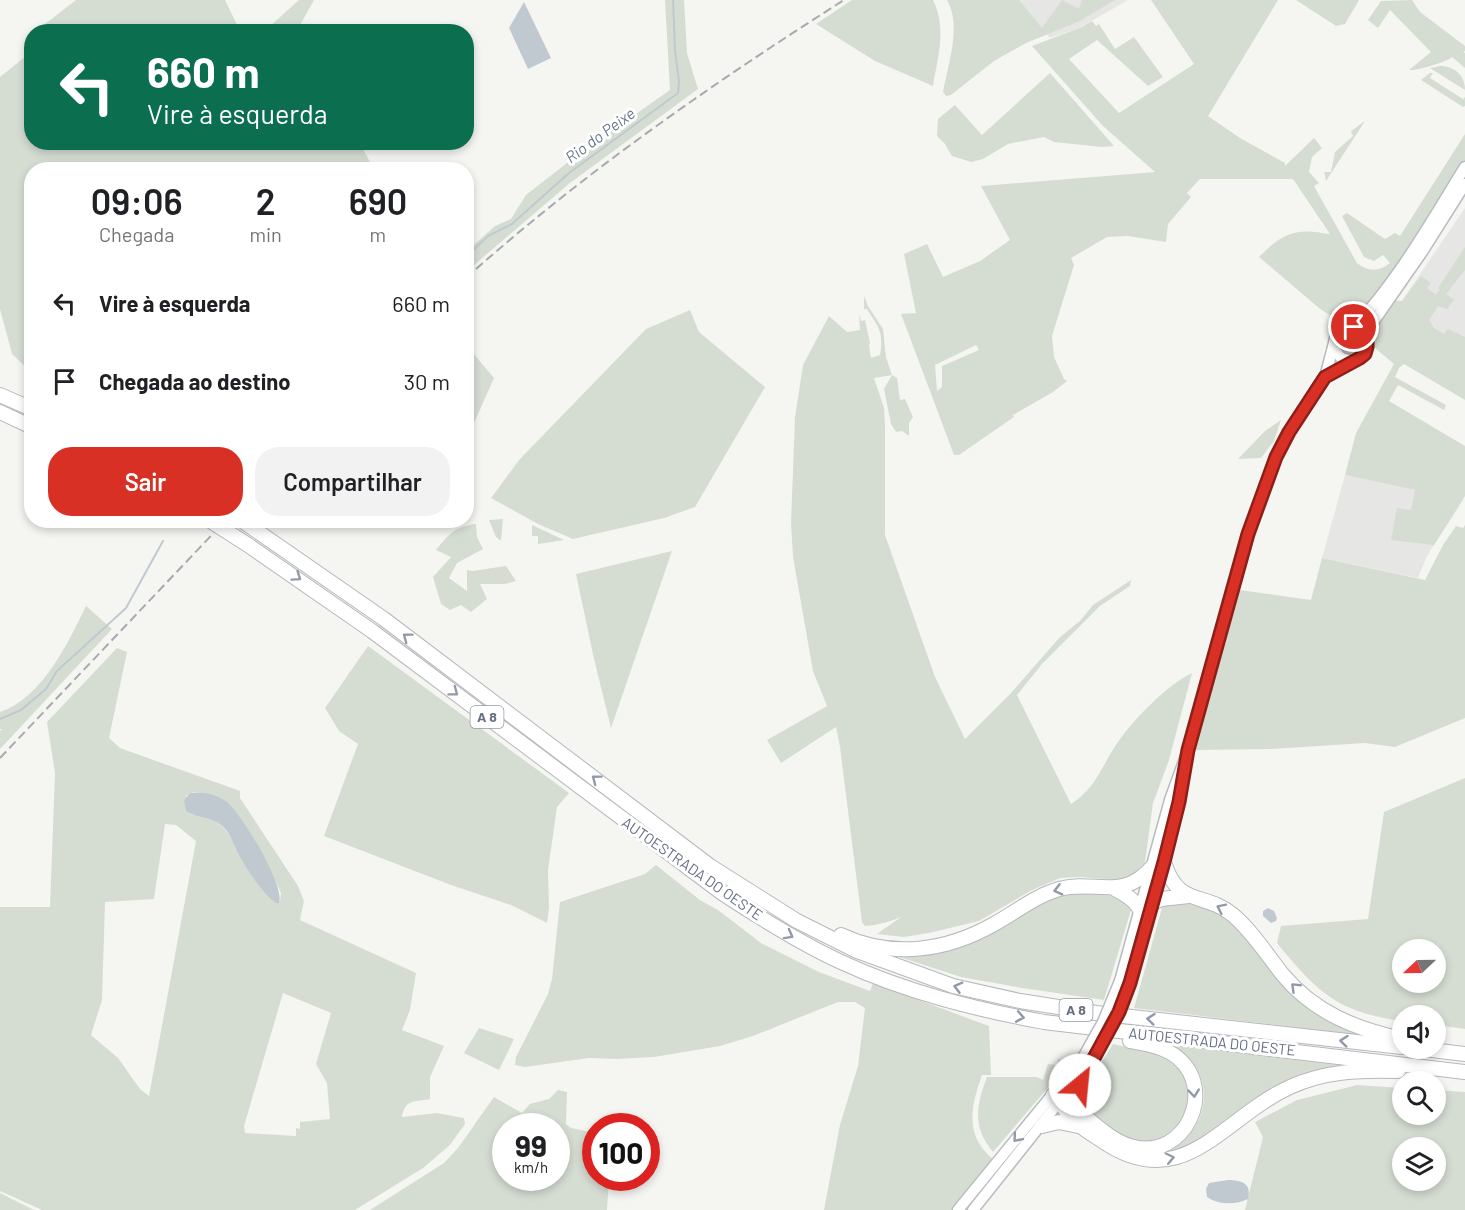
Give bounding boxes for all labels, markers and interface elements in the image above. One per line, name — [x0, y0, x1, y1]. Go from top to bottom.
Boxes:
text: 660 m — [147, 46, 260, 96]
icon: left — [48, 48, 126, 126]
text: Vire à esquerda — [147, 97, 328, 129]
water label: Rio do Peixe — [561, 103, 638, 166]
text: 09:06 — [91, 179, 183, 222]
text: 2 — [256, 179, 276, 222]
text: 690 — [349, 179, 407, 222]
text: Chegada — [99, 222, 174, 246]
text: min — [249, 222, 282, 246]
text: m — [370, 222, 386, 246]
icon: left — [48, 287, 81, 320]
text: Vire à esquerda — [99, 290, 250, 316]
text: 660 m — [392, 290, 450, 316]
pin — [1328, 301, 1379, 352]
icon: arrive — [1337, 310, 1370, 343]
icon: arrive — [48, 365, 81, 398]
text: Chegada ao destino — [99, 368, 290, 394]
text: 30 m — [404, 368, 450, 394]
button: Sair — [48, 447, 243, 516]
button: Compartilhar — [255, 447, 450, 516]
one-way arrow — [290, 570, 301, 581]
one-way arrow — [402, 633, 413, 644]
one-way arrow — [448, 685, 459, 696]
road number: A 8 — [470, 706, 504, 728]
one-way arrow — [592, 776, 603, 787]
street label: AUTOESTRADA DO OESTE — [619, 813, 766, 924]
one-way arrow — [1053, 883, 1063, 895]
one-way arrow — [1217, 904, 1227, 915]
one-way arrow — [783, 928, 794, 939]
north arrow — [1392, 939, 1446, 993]
map controls — [1392, 939, 1446, 1191]
one-way arrow — [954, 982, 964, 994]
one-way arrow — [1292, 983, 1302, 994]
road number: A 8 — [1060, 999, 1092, 1021]
button: sound — [1392, 1005, 1446, 1059]
one-way arrow — [1016, 1011, 1025, 1023]
one-way arrow — [1146, 1013, 1155, 1026]
street label: AUTOESTRADA DO OESTE — [1128, 1023, 1297, 1059]
one-way arrow — [1340, 1035, 1349, 1047]
position arrow — [1048, 1053, 1112, 1117]
button: search — [1392, 1071, 1446, 1125]
one-way arrow — [1187, 1088, 1200, 1097]
speed limit sign: 100 — [582, 1113, 660, 1191]
text: 99 — [515, 1127, 547, 1163]
one-way arrow — [1014, 1131, 1025, 1142]
button: layers — [1392, 1137, 1446, 1191]
one-way arrow — [1165, 1152, 1175, 1165]
text: km/h — [514, 1158, 548, 1176]

